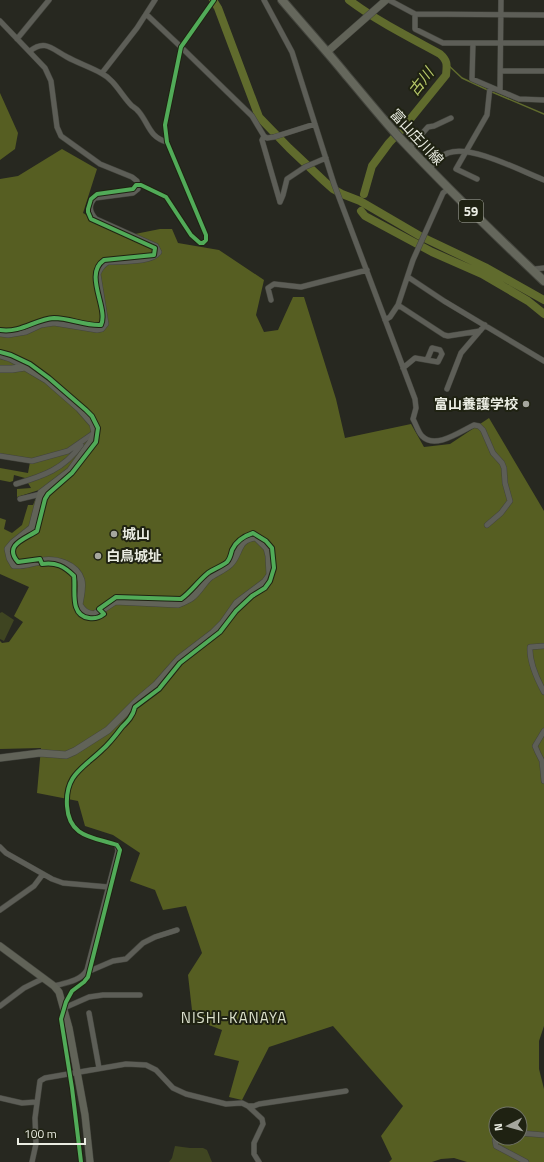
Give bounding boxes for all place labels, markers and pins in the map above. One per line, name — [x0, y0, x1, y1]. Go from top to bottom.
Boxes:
place label: 富山養護学校 — [434, 393, 518, 414]
marker: 富山養護学校 — [521, 399, 531, 409]
place label: 城山 — [122, 523, 150, 544]
marker: 城山 — [109, 529, 119, 539]
place label: 白鳥城址 — [106, 545, 162, 566]
marker: 白鳥城址 — [93, 551, 103, 561]

